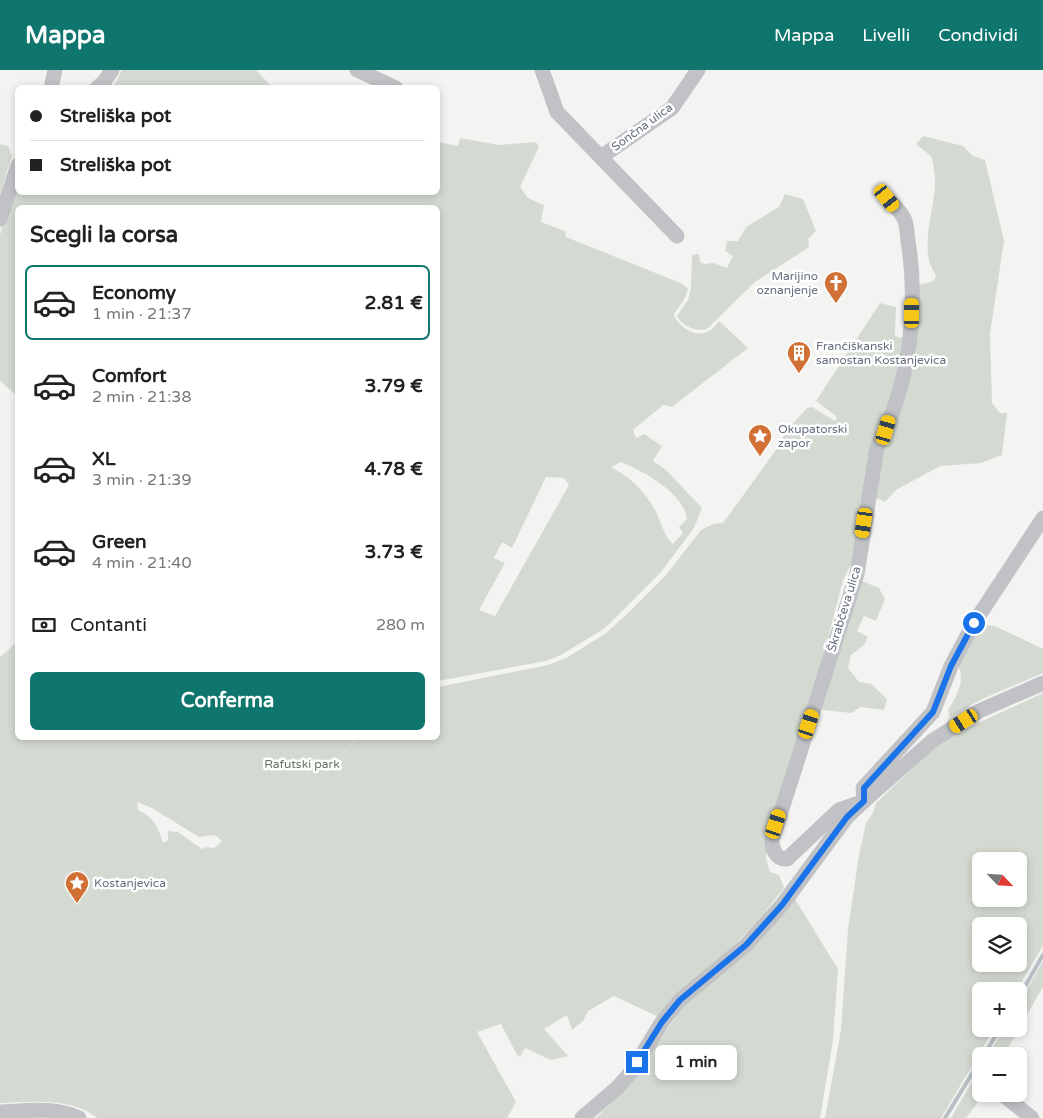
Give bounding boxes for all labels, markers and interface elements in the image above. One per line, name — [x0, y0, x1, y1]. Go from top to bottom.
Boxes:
text: Mappa — [25, 21, 105, 50]
text: Mappa — [774, 24, 834, 46]
text: Livelli — [862, 24, 910, 46]
text: Condividi — [938, 24, 1018, 46]
street label: Sončna ulica — [609, 100, 675, 154]
text: Streliška pot — [60, 105, 171, 127]
text: Streliška pot — [60, 154, 171, 176]
car — [871, 182, 902, 214]
text: Scegli la corsa — [30, 222, 178, 248]
place label: Marijino oznanjenje — [756, 269, 818, 297]
church icon: Marijino oznanjenje — [823, 270, 849, 304]
icon: car — [32, 280, 77, 325]
text: Economy — [92, 282, 176, 304]
text: 2.81 € — [364, 292, 423, 314]
car — [904, 298, 919, 328]
text: 1 min · 21:37 — [92, 304, 191, 324]
place label: Frančiškanski samostan Kostanjevica — [816, 339, 946, 367]
building icon: Frančiškanski samostan Kostanjevica — [786, 340, 812, 374]
icon: car — [32, 363, 77, 408]
text: Comfort — [92, 365, 166, 387]
text: 3.79 € — [365, 375, 423, 397]
text: 2 min · 21:38 — [92, 387, 191, 407]
car — [874, 414, 897, 446]
place label: Okupatorski zapor — [778, 422, 847, 450]
place icon: Okupatorski zapor — [747, 423, 773, 457]
icon: car — [32, 446, 77, 491]
text: XL — [92, 448, 116, 470]
text: 4.78 € — [365, 458, 423, 480]
text: 3 min · 21:39 — [92, 470, 191, 490]
car — [854, 507, 873, 539]
icon: car — [32, 529, 77, 574]
text: Green — [92, 531, 146, 553]
text: 3.73 € — [365, 541, 423, 563]
text: 4 min · 21:40 — [92, 553, 191, 573]
street label: Škrabčeva ulica — [824, 565, 864, 653]
icon: cash — [30, 611, 58, 639]
route start — [963, 612, 985, 634]
text: Contanti — [70, 614, 147, 636]
text: 280 m — [376, 615, 425, 635]
button: Conferma — [30, 672, 425, 730]
car — [797, 707, 820, 741]
car — [947, 707, 980, 735]
park label: Rafutski park — [264, 757, 340, 771]
car — [764, 807, 787, 841]
north arrow — [972, 852, 1028, 908]
map controls — [972, 852, 1027, 1102]
place icon: Kostanjevica — [64, 870, 90, 904]
place label: Kostanjevica — [94, 876, 166, 890]
button: layers — [972, 917, 1027, 972]
button: + — [972, 982, 1027, 1037]
callout: 1 min — [654, 1044, 737, 1080]
button: − — [972, 1047, 1027, 1102]
route end — [626, 1051, 648, 1073]
text: 1 min — [675, 1052, 717, 1072]

